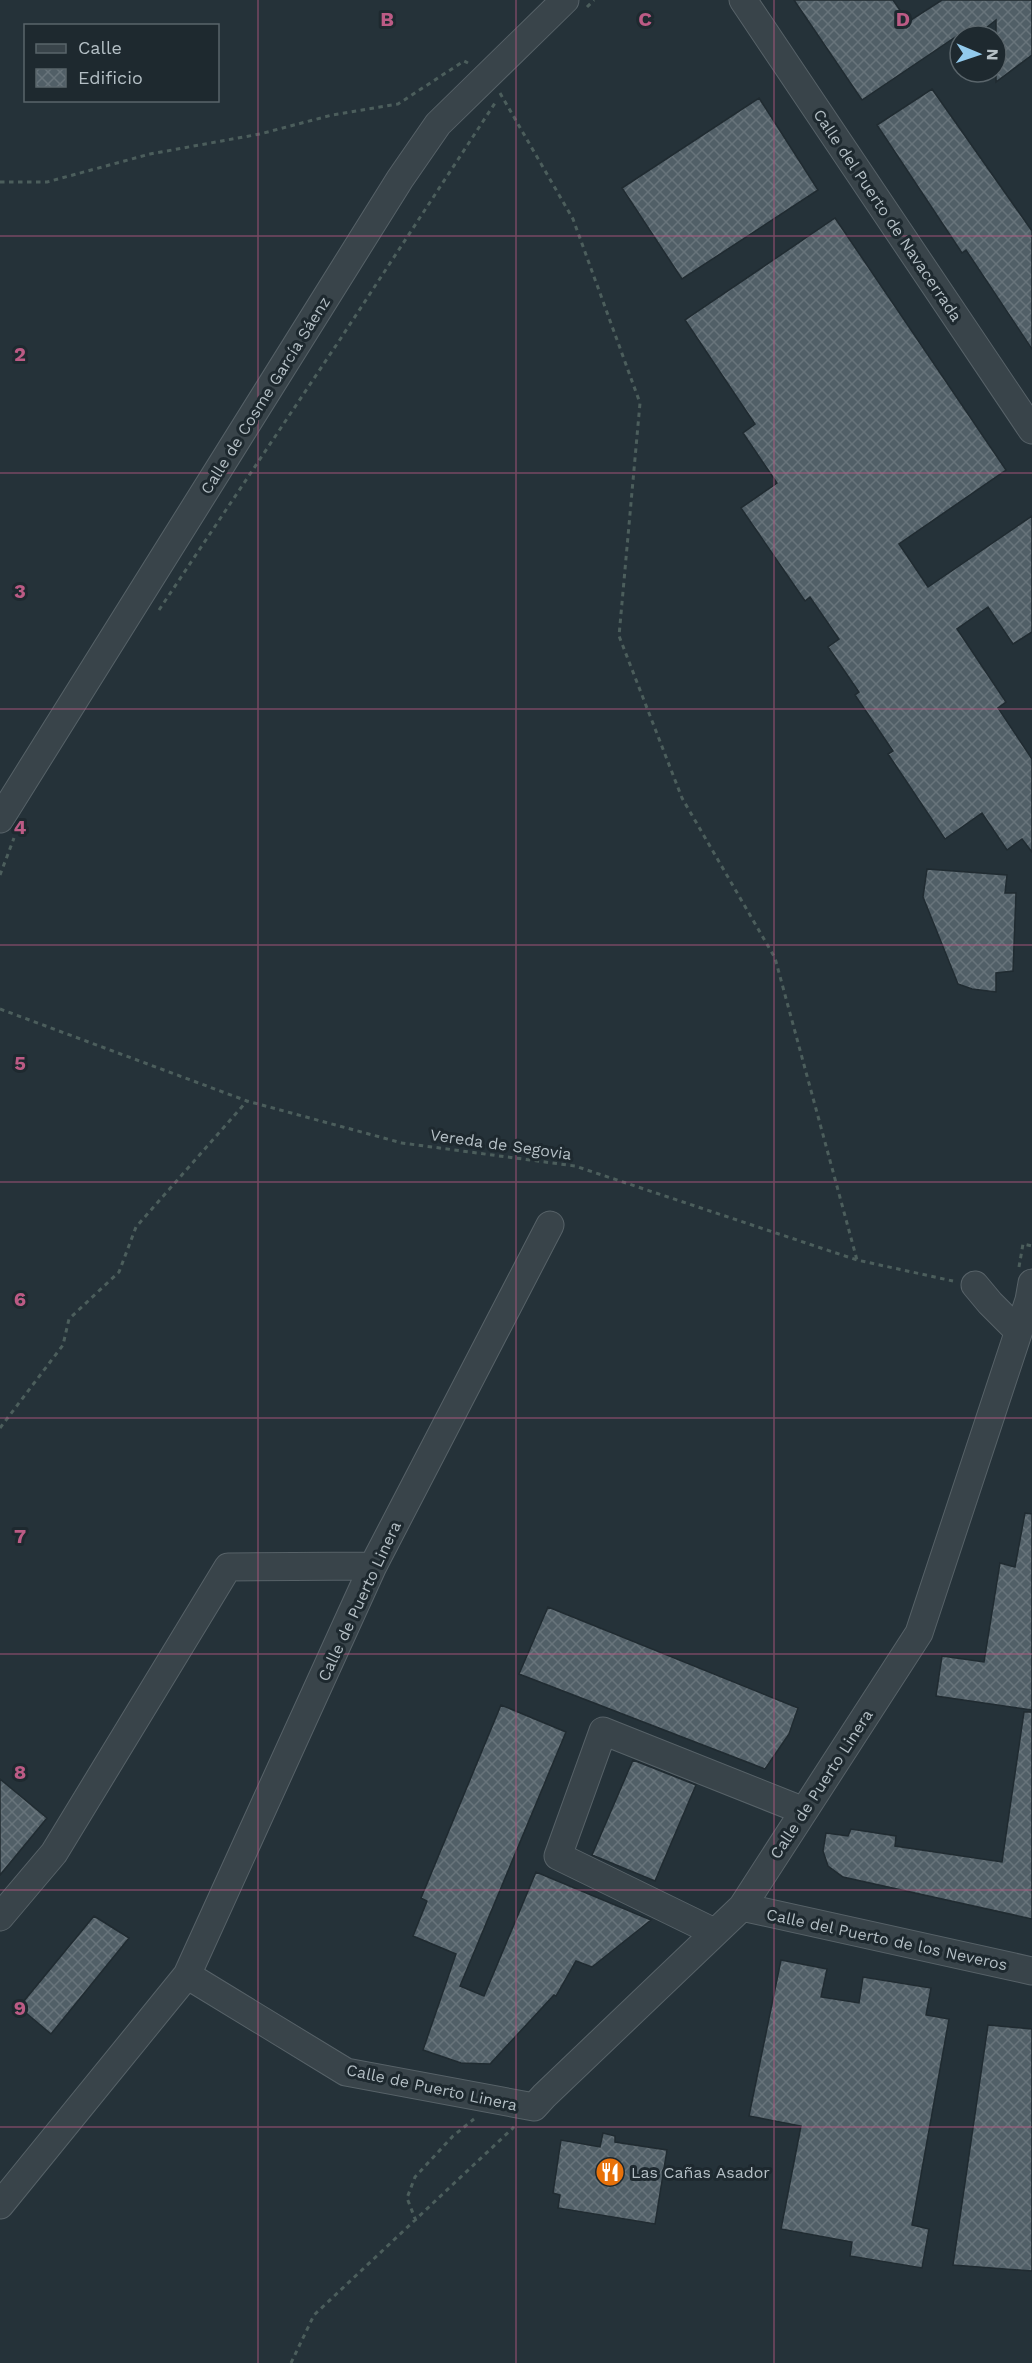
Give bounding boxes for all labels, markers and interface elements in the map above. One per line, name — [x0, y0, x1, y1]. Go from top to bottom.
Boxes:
text: B — [380, 7, 394, 31]
text: C — [638, 7, 652, 31]
text: D — [896, 7, 910, 31]
legend — [24, 24, 219, 102]
north arrow — [948, 24, 1008, 84]
text: Calle — [78, 37, 122, 58]
text: N — [983, 48, 1002, 61]
text: Edificio — [78, 67, 143, 88]
street label: Calle del Puerto de Navacerrada — [809, 106, 966, 325]
street label: Calle de Cosme García Sáenz — [197, 293, 334, 498]
text: 2 — [14, 342, 26, 366]
text: 3 — [14, 579, 26, 603]
text: 4 — [14, 815, 27, 839]
text: 5 — [14, 1051, 26, 1075]
street label: Vereda de Segovia — [429, 1125, 573, 1164]
text: 6 — [14, 1287, 26, 1311]
street label: Calle de Puerto Linera — [314, 1518, 405, 1684]
text: 7 — [14, 1524, 26, 1548]
street label: Calle de Puerto Linera — [766, 1706, 877, 1863]
text: 8 — [14, 1760, 26, 1784]
street label: Calle del Puerto de los Neveros — [765, 1905, 1009, 1974]
text: 9 — [14, 1996, 26, 2020]
street label: Calle de Puerto Linera — [345, 2060, 519, 2115]
restaurant icon: Las Cañas Asador — [594, 2156, 626, 2188]
place label: Las Cañas Asador — [631, 2163, 770, 2182]

